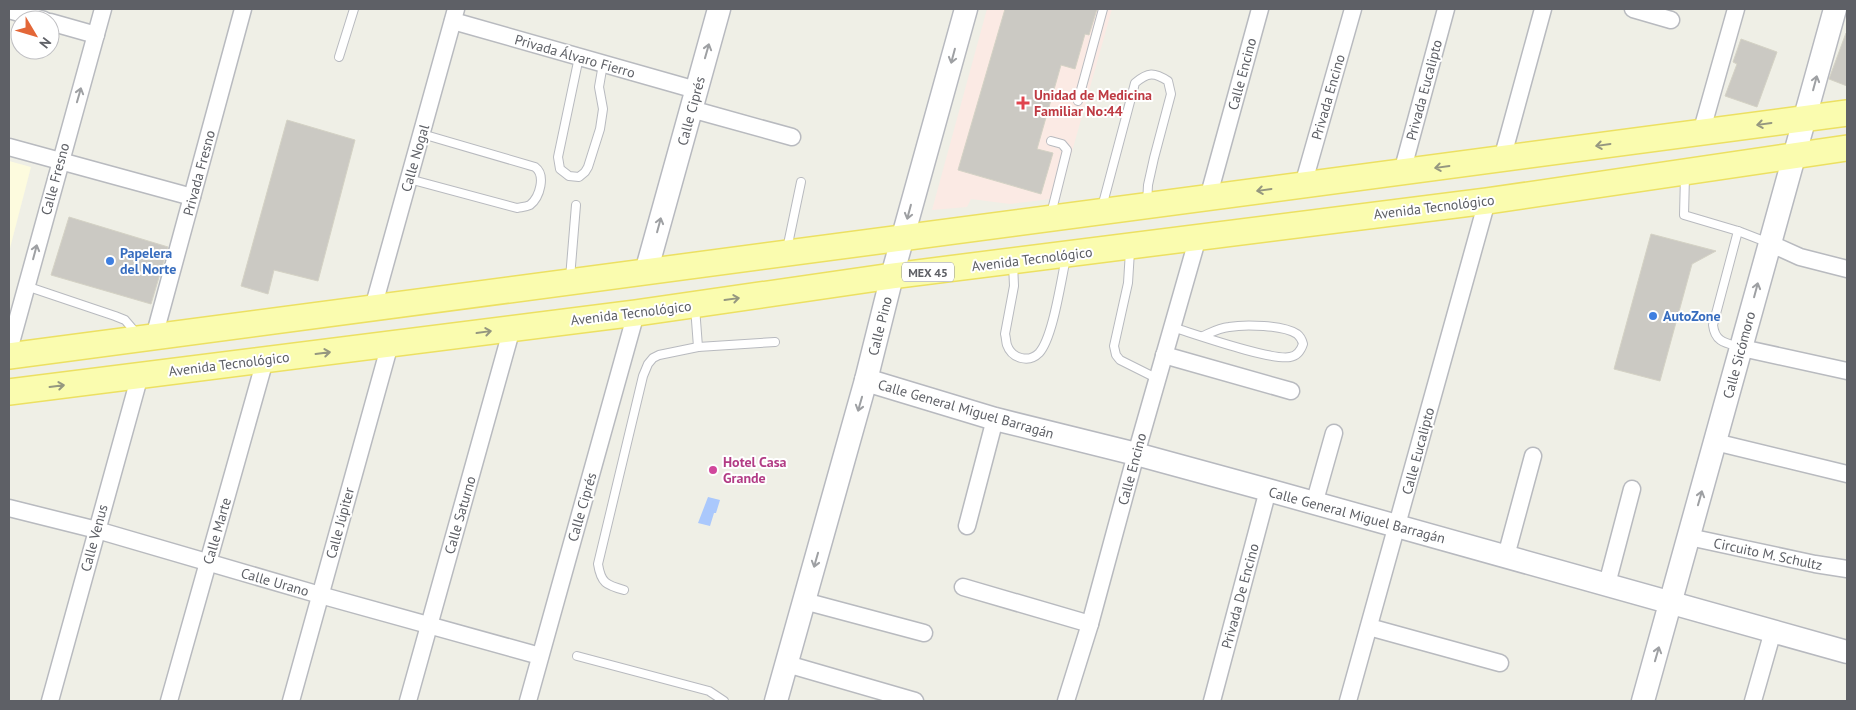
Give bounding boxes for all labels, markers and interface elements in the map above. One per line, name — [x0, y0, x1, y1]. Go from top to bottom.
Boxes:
north arrow — [10, 10, 60, 60]
street label: Privada Álvaro Fierro — [513, 30, 637, 82]
text: N — [35, 34, 55, 52]
street label: Calle Encino — [1224, 36, 1260, 112]
street label: Privada Eucalipto — [1402, 38, 1446, 142]
one-way arrow — [703, 44, 712, 60]
one-way arrow — [947, 47, 957, 63]
street label: Privada Encino — [1307, 52, 1349, 142]
street label: Calle Ciprés — [673, 74, 709, 148]
one-way arrow — [1810, 76, 1820, 92]
place label: Unidad de Medicina Familiar No:44 — [1034, 86, 1152, 120]
one-way arrow — [74, 88, 84, 104]
marker: Unidad de Medicina Familiar No:44 — [1016, 96, 1030, 110]
one-way arrow — [1757, 119, 1773, 129]
street label: Calle Nogal — [397, 122, 433, 194]
street label: Privada Fresno — [179, 128, 219, 218]
street label: Calle Fresno — [37, 141, 73, 217]
one-way arrow — [1595, 141, 1611, 151]
one-way arrow — [1434, 162, 1450, 172]
one-way arrow — [1256, 185, 1272, 195]
street label: Avenida Tecnológico — [1373, 191, 1495, 223]
one-way arrow — [904, 204, 914, 220]
one-way arrow — [655, 217, 665, 233]
street label: Avenida Tecnológico — [971, 243, 1093, 275]
one-way arrow — [31, 244, 40, 260]
place label: Papelera del Norte — [120, 244, 176, 278]
marker: Papelera del Norte — [104, 255, 116, 267]
road number: MEX 45 — [902, 262, 954, 282]
one-way arrow — [1752, 283, 1762, 299]
one-way arrow — [723, 294, 739, 304]
street label: Calle Pino — [864, 294, 896, 358]
street label: Avenida Tecnológico — [570, 297, 692, 329]
place label: AutoZone — [1663, 307, 1721, 325]
street label: Calle Sicómoro — [1719, 309, 1759, 401]
marker: AutoZone — [1647, 310, 1659, 322]
one-way arrow — [475, 327, 491, 337]
street label: Avenida Tecnológico — [168, 348, 290, 380]
one-way arrow — [314, 348, 330, 358]
street label: Calle General Miguel Barragán — [876, 375, 1056, 443]
one-way arrow — [49, 381, 65, 391]
one-way arrow — [855, 395, 864, 411]
street label: Calle Eucalipto — [1398, 405, 1438, 497]
street label: Calle Encino — [1114, 431, 1150, 507]
place label: Hotel Casa Grande — [723, 453, 787, 487]
marker: Hotel Casa Grande — [707, 464, 719, 476]
street label: Calle Ciprés — [564, 470, 600, 544]
street label: Calle Saturno — [440, 474, 480, 556]
street label: Calle General Miguel Barragán — [1267, 483, 1447, 547]
street label: Calle Júpiter — [322, 485, 358, 561]
one-way arrow — [1696, 490, 1705, 506]
street label: Calle Marte — [199, 496, 235, 566]
street label: Calle Venus — [76, 502, 112, 573]
street label: Circuito M. Schultz — [1712, 534, 1824, 574]
street label: Privada De Encino — [1217, 541, 1263, 651]
one-way arrow — [810, 551, 820, 567]
street label: Calle Urano — [239, 564, 311, 600]
one-way arrow — [1652, 647, 1662, 663]

